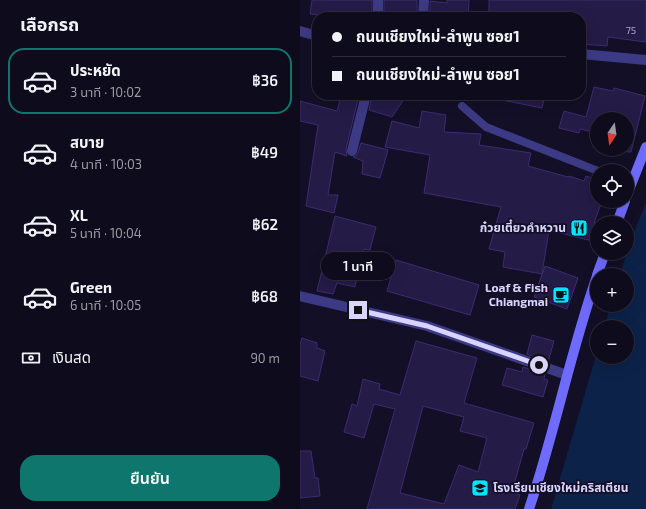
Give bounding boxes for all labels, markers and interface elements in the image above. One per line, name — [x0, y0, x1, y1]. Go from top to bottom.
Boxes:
text: เลือกรถ — [20, 13, 79, 35]
house number: 75 — [626, 24, 636, 36]
text: ถนนเชียงใหม่-ลำพูน ซอย1 — [356, 27, 520, 45]
text: ประหยัด — [70, 61, 121, 79]
icon: car — [22, 63, 58, 99]
text: ถนนเชียงใหม่-ลำพูน ซอย1 — [356, 65, 520, 83]
text: ฿36 — [252, 71, 278, 89]
text: 3 นาที · 10:02 — [70, 84, 141, 100]
north arrow — [590, 112, 634, 156]
map controls — [590, 112, 634, 364]
text: สบาย — [70, 133, 104, 151]
icon: car — [22, 135, 58, 171]
text: ฿49 — [251, 143, 278, 161]
text: 4 นาที · 10:03 — [70, 156, 142, 172]
button: locate — [590, 164, 634, 208]
text: XL — [70, 206, 88, 224]
icon: car — [22, 207, 58, 243]
text: ฿62 — [252, 215, 278, 233]
button: layers — [590, 216, 634, 260]
restaurant icon: ก๋วยเตี๋ยวคำหวาน — [569, 218, 589, 238]
place label: ก๋วยเตี๋ยวคำหวาน — [480, 219, 566, 234]
text: 5 นาที · 10:04 — [70, 225, 142, 241]
callout: 1 นาที — [321, 252, 395, 280]
text: 1 นาที — [343, 258, 373, 274]
button: + — [590, 268, 634, 312]
text: Green — [70, 278, 112, 296]
icon: car — [22, 279, 58, 315]
place label: Loaf & Fish Chiangmai — [485, 280, 548, 308]
cafe icon: Loaf & Fish Chiangmai — [551, 285, 571, 305]
text: ฿68 — [251, 287, 278, 305]
text: 6 นาที · 10:05 — [70, 297, 141, 313]
route end — [349, 301, 367, 319]
button: − — [590, 320, 634, 364]
icon: cash — [20, 347, 42, 369]
text: เงินสด — [52, 348, 91, 366]
text: 90 m — [250, 350, 280, 366]
route start — [530, 356, 548, 374]
button: ยืนยัน — [20, 455, 280, 501]
school or university icon: โรงเรียนเชียงใหม่คริสเตียน — [470, 478, 490, 498]
place label: โรงเรียนเชียงใหม่คริสเตียน — [493, 480, 628, 494]

